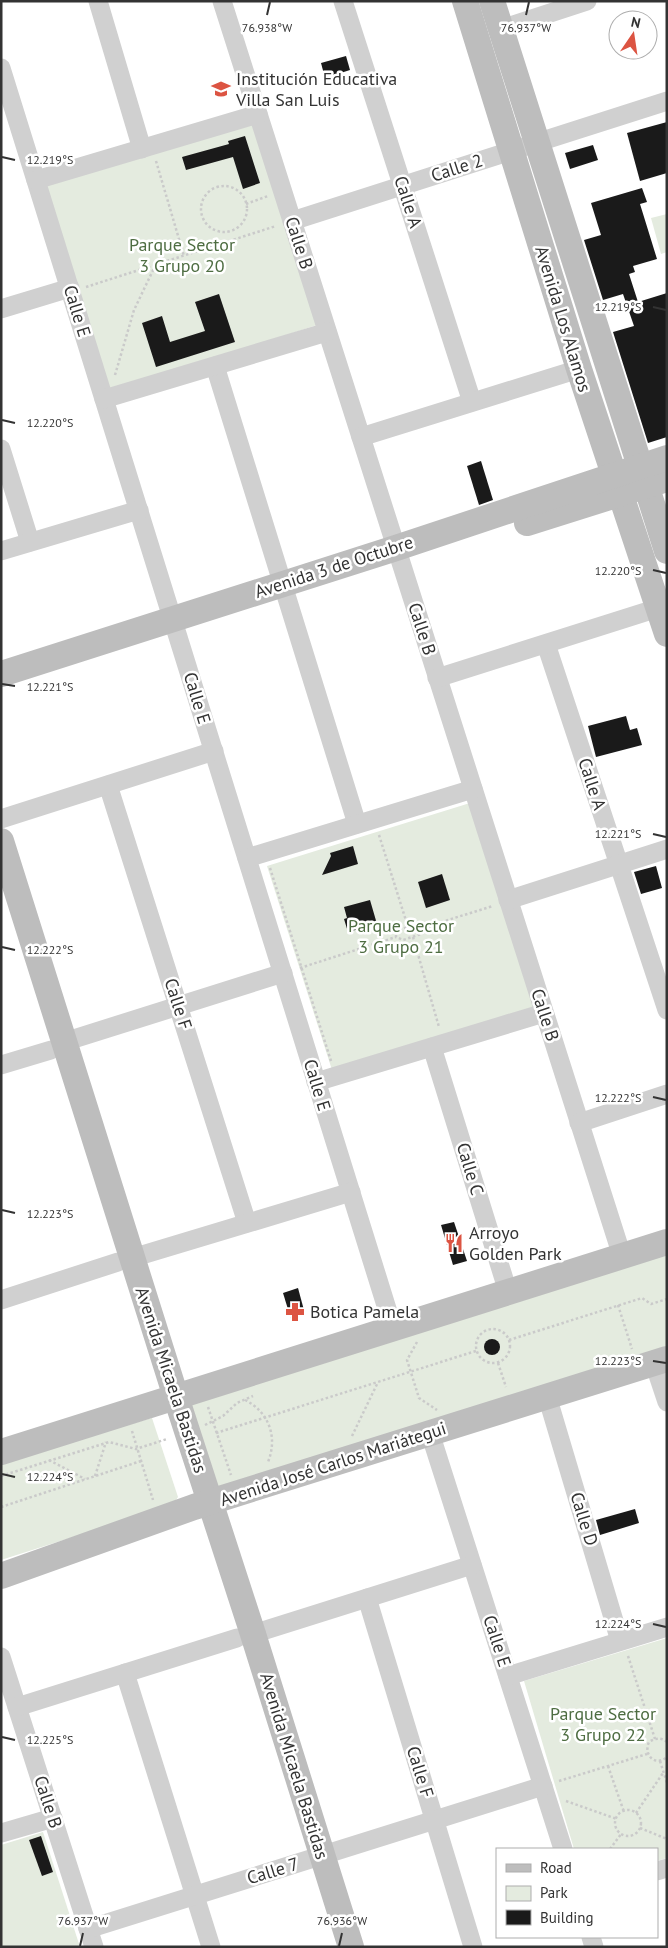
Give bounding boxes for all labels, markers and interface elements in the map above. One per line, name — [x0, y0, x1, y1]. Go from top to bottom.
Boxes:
north arrow — [608, 10, 658, 60]
text: N — [629, 13, 642, 32]
text: 76.938°W — [242, 20, 292, 35]
text: 76.937°W — [501, 20, 551, 35]
place label: Institución Educativa Villa San Luis — [235, 67, 397, 111]
school or university icon: Institución Educativa Villa San Luis — [210, 78, 232, 100]
street label: Calle 2 — [428, 148, 486, 187]
text: 12.219°S — [27, 152, 73, 167]
street label: Calle A — [389, 173, 428, 231]
street label: Calle B — [280, 214, 319, 272]
park label: Parque Sector 3 Grupo 20 — [129, 233, 235, 277]
street label: Avenida Los Alamos — [530, 243, 597, 395]
street label: Calle E — [59, 282, 96, 340]
text: 12.219°S — [595, 299, 641, 314]
text: 12.220°S — [27, 415, 73, 430]
street label: Avenida 3 de Octubre — [252, 530, 416, 603]
text: 12.220°S — [595, 563, 641, 578]
street label: Calle B — [403, 600, 442, 658]
street label: Calle E — [179, 669, 216, 727]
text: 12.221°S — [27, 679, 73, 694]
street label: Calle A — [573, 755, 612, 813]
text: 12.221°S — [595, 826, 641, 841]
park label: Parque Sector 3 Grupo 21 — [348, 914, 454, 958]
text: 12.222°S — [27, 942, 73, 957]
street label: Calle F — [159, 975, 198, 1032]
street label: Calle B — [526, 986, 565, 1044]
street label: Calle E — [299, 1056, 336, 1114]
text: 12.222°S — [595, 1090, 641, 1105]
street label: Calle C — [452, 1140, 489, 1198]
text: 12.223°S — [27, 1206, 73, 1221]
place label: Arroyo Golden Park — [469, 1221, 562, 1265]
restaurant icon: Arroyo Golden Park — [443, 1232, 465, 1254]
street label: Avenida Micaela Bastidas — [131, 1284, 212, 1476]
place label: Botica Pamela — [310, 1300, 419, 1323]
pharmacy icon: Botica Pamela — [284, 1301, 306, 1323]
text: 12.223°S — [595, 1353, 641, 1368]
street label: Avenida José Carlos Mariátegui — [217, 1416, 449, 1511]
text: 12.224°S — [27, 1469, 73, 1484]
street label: Calle D — [565, 1489, 604, 1549]
street label: Calle E — [478, 1612, 517, 1670]
text: 12.224°S — [595, 1616, 641, 1631]
street label: Avenida Micaela Bastidas — [255, 1670, 334, 1862]
park label: Parque Sector 3 Grupo 22 — [550, 1702, 656, 1746]
text: 12.225°S — [27, 1732, 73, 1747]
street label: Calle F — [402, 1743, 439, 1800]
street label: Calle B — [29, 1773, 68, 1831]
legend — [496, 1848, 658, 1938]
street label: Calle 7 — [244, 1852, 302, 1889]
text: Road — [540, 1858, 572, 1877]
text: Park — [540, 1883, 568, 1902]
text: Building — [540, 1908, 594, 1927]
text: 76.937°W — [58, 1913, 108, 1928]
text: 76.936°W — [317, 1913, 367, 1928]

